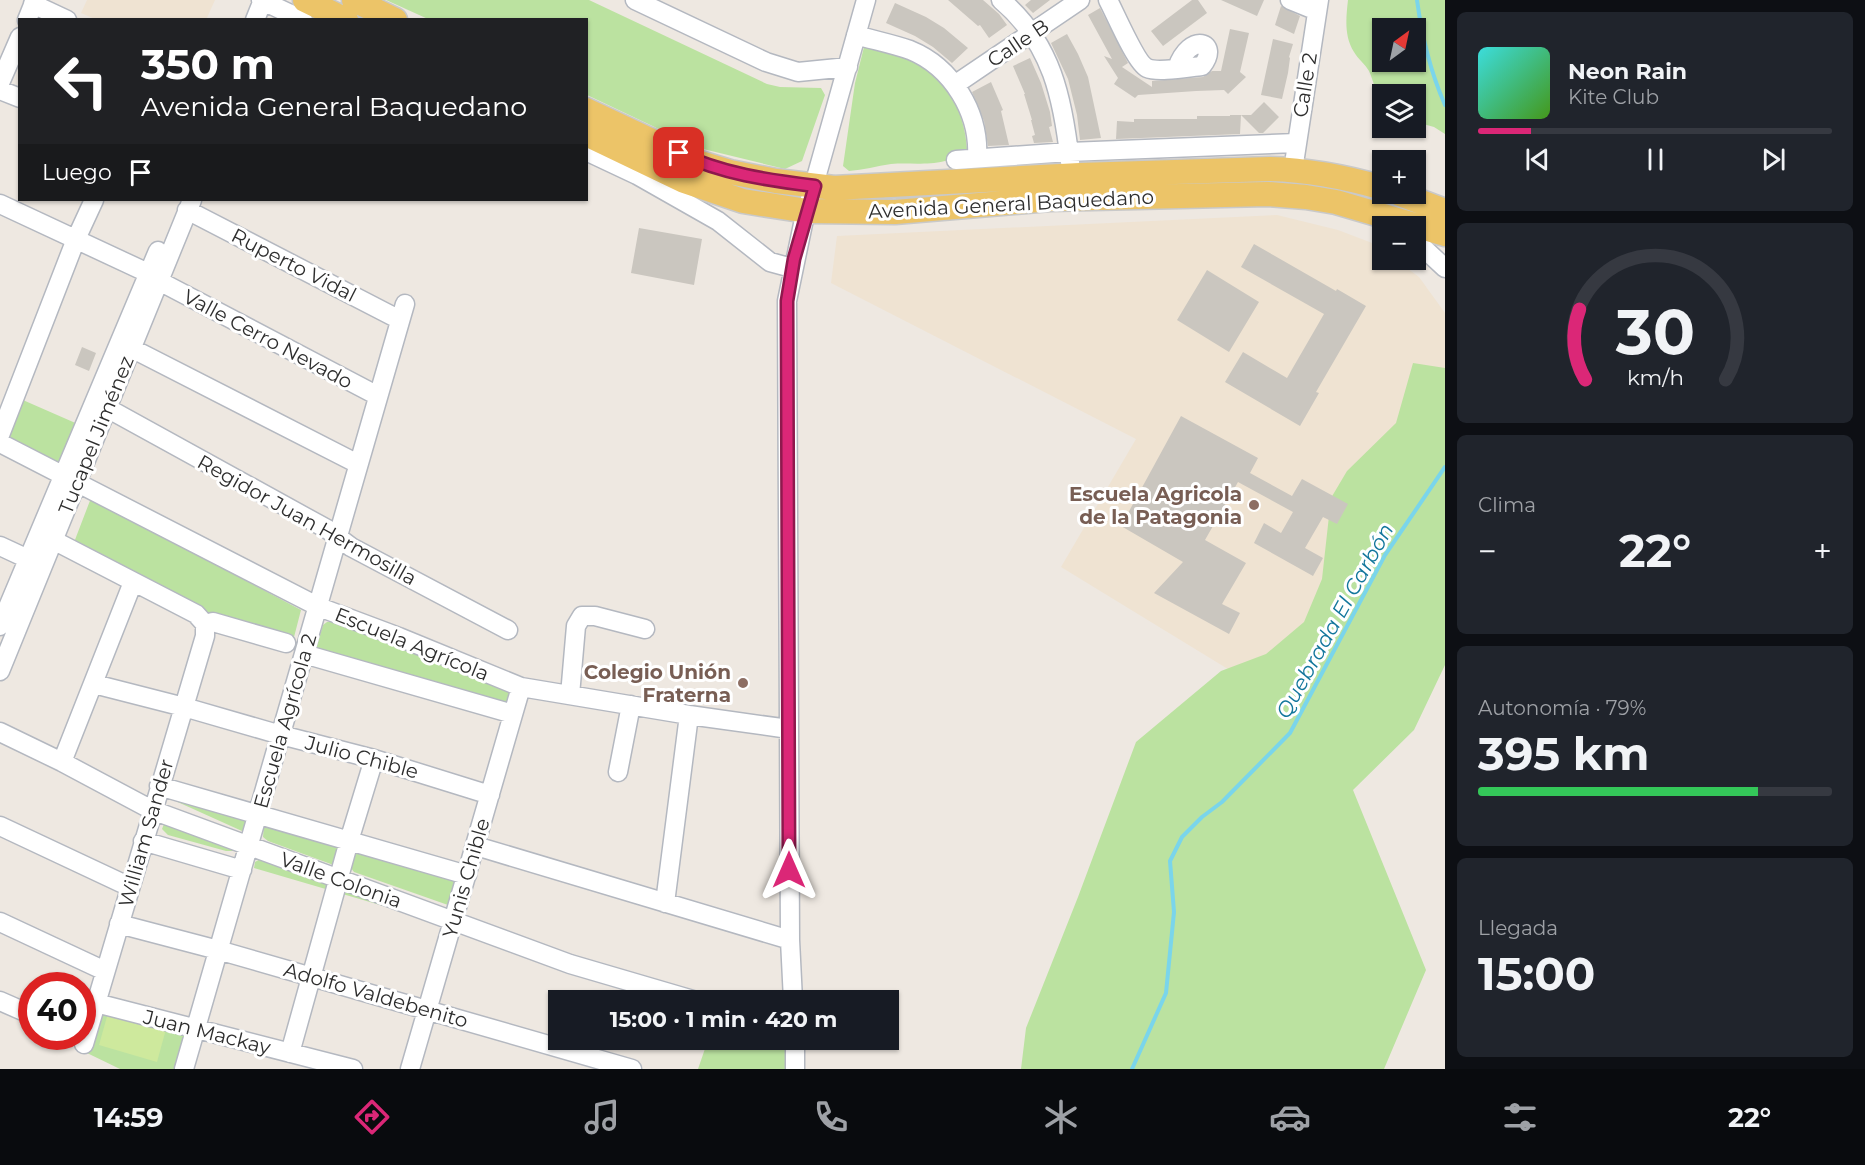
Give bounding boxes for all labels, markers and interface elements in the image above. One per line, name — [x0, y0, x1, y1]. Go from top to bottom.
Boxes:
street label: Calle B — [983, 14, 1053, 72]
north arrow — [1372, 18, 1426, 72]
map controls — [1372, 18, 1426, 270]
text: 350 m — [141, 38, 275, 90]
icon: left — [42, 42, 120, 120]
street label: Calle 2 — [1288, 51, 1322, 119]
text: Neon Rain — [1568, 58, 1687, 85]
button: layers — [1372, 84, 1426, 138]
text: Kite Club — [1568, 85, 1659, 109]
text: Avenida General Baquedano — [141, 90, 527, 123]
pin — [653, 127, 704, 178]
icon: arrive — [662, 136, 695, 169]
icon: previous — [1521, 143, 1554, 176]
icon: pause — [1639, 143, 1672, 176]
icon: next — [1757, 143, 1790, 176]
button: + — [1372, 150, 1426, 204]
icon: arrive — [124, 156, 157, 189]
text: Luego — [42, 159, 112, 186]
street label: Avenida General Baquedano — [868, 185, 1154, 223]
button: − — [1372, 216, 1426, 270]
street label: Ruperto Vidal — [227, 223, 361, 307]
street label: Valle Cerro Nevado — [179, 284, 357, 394]
text: 30 — [1614, 294, 1695, 370]
street label: Tucapel Jiménez — [53, 352, 139, 518]
text: km/h — [1626, 365, 1684, 391]
street label: Regidor Juan Hermosilla — [193, 450, 421, 590]
place label: Escuela Agricola de la Patagonia — [1069, 482, 1242, 529]
text: Clima — [1478, 493, 1536, 517]
marker: Escuela Agricola de la Patagonia — [1247, 498, 1261, 512]
water label: Quebrada El Carbón — [1271, 519, 1399, 723]
text: 22° — [1619, 523, 1691, 578]
text: − — [1478, 531, 1497, 571]
text: + — [1813, 531, 1832, 571]
street label: Escuela Agrícola — [331, 602, 493, 686]
street label: Escuela Agrícola 2 — [249, 631, 321, 811]
place label: Colegio Unión Fraterna — [584, 660, 731, 707]
marker: Colegio Unión Fraterna — [736, 676, 750, 690]
text: Autonomía · 79% — [1478, 696, 1646, 720]
text: 395 km — [1478, 726, 1649, 781]
street label: Julio Chible — [302, 730, 421, 784]
street label: William Sander — [113, 756, 179, 910]
street label: Yunis Chible — [437, 815, 495, 941]
position arrow — [757, 838, 821, 902]
street label: Valle Colonia — [277, 847, 405, 913]
text: Llegada — [1478, 916, 1558, 940]
text: 15:00 — [1478, 946, 1595, 1001]
street label: Adolfo Valdebenito — [281, 957, 471, 1033]
speed limit sign: 40 — [18, 972, 96, 1050]
street label: Juan Mackay — [140, 1004, 273, 1059]
text: 15:00 · 1 min · 420 m — [610, 1006, 837, 1033]
icon: directions — [351, 1096, 393, 1138]
icon: music — [581, 1096, 623, 1138]
icon: phone — [810, 1096, 852, 1138]
icon: climate — [1040, 1096, 1082, 1138]
icon: car — [1269, 1096, 1311, 1138]
icon: filters — [1499, 1096, 1541, 1138]
text: 14:59 — [94, 1101, 164, 1134]
text: 22° — [1728, 1101, 1771, 1134]

